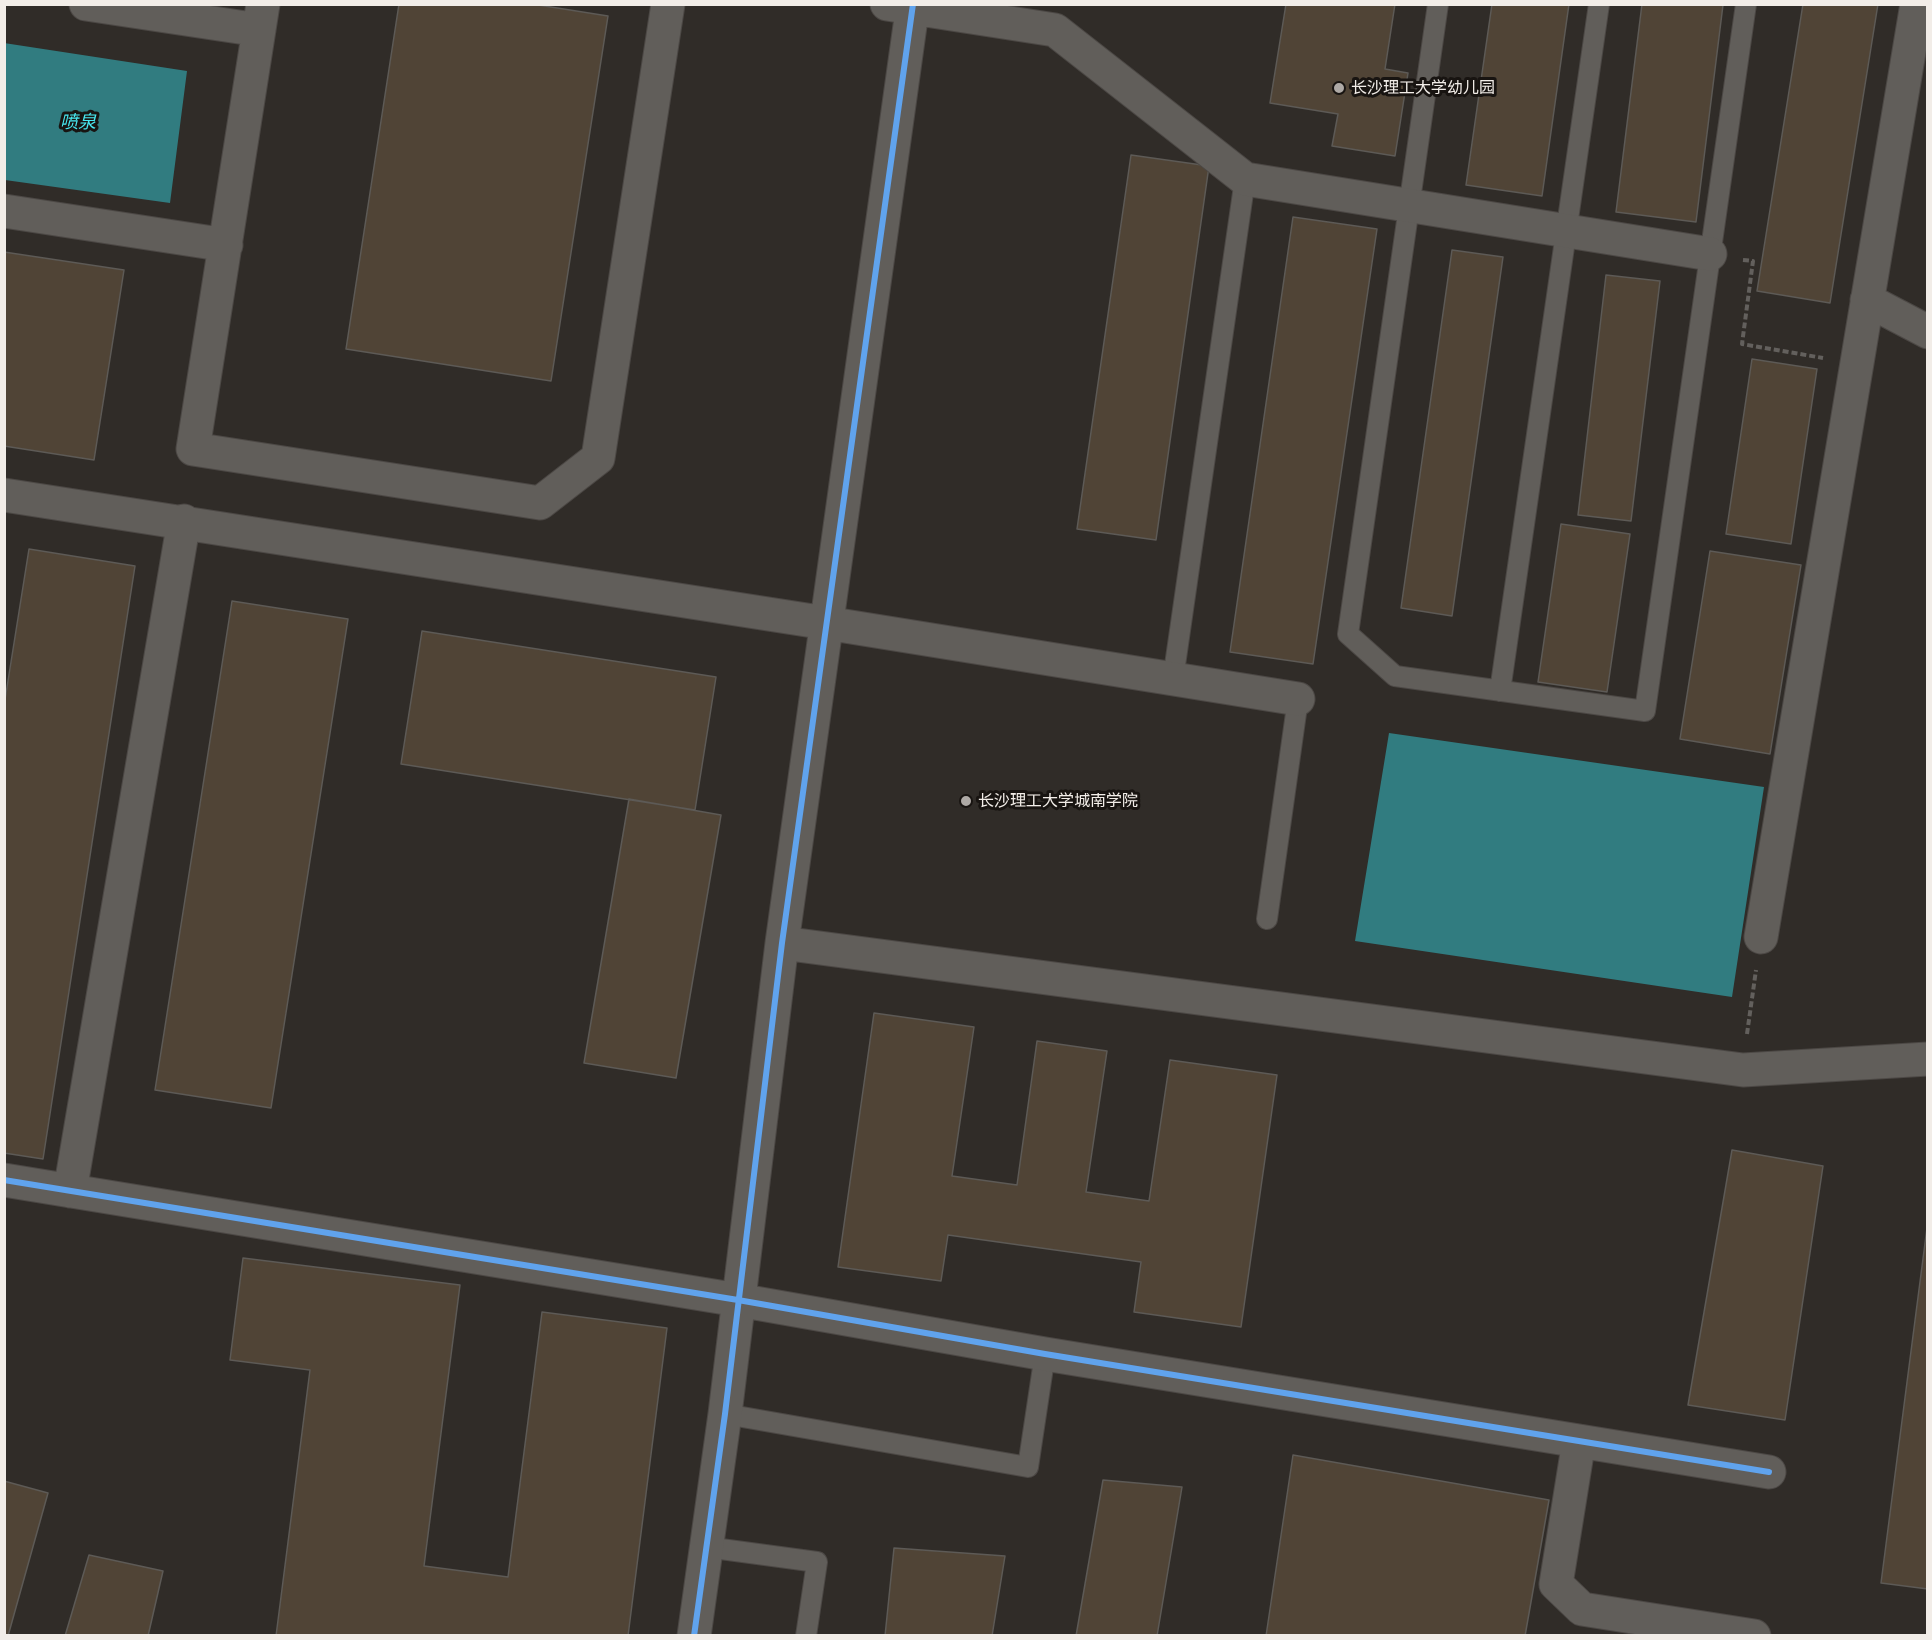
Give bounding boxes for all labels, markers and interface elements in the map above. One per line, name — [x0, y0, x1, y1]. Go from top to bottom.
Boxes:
place label: 长沙理工大学幼儿园 — [1351, 78, 1495, 98]
marker: 长沙理工大学幼儿园 — [1332, 81, 1346, 95]
water label: 喷泉 — [60, 111, 96, 133]
place label: 长沙理工大学城南学院 — [978, 791, 1138, 811]
marker: 长沙理工大学城南学院 — [959, 794, 973, 808]

